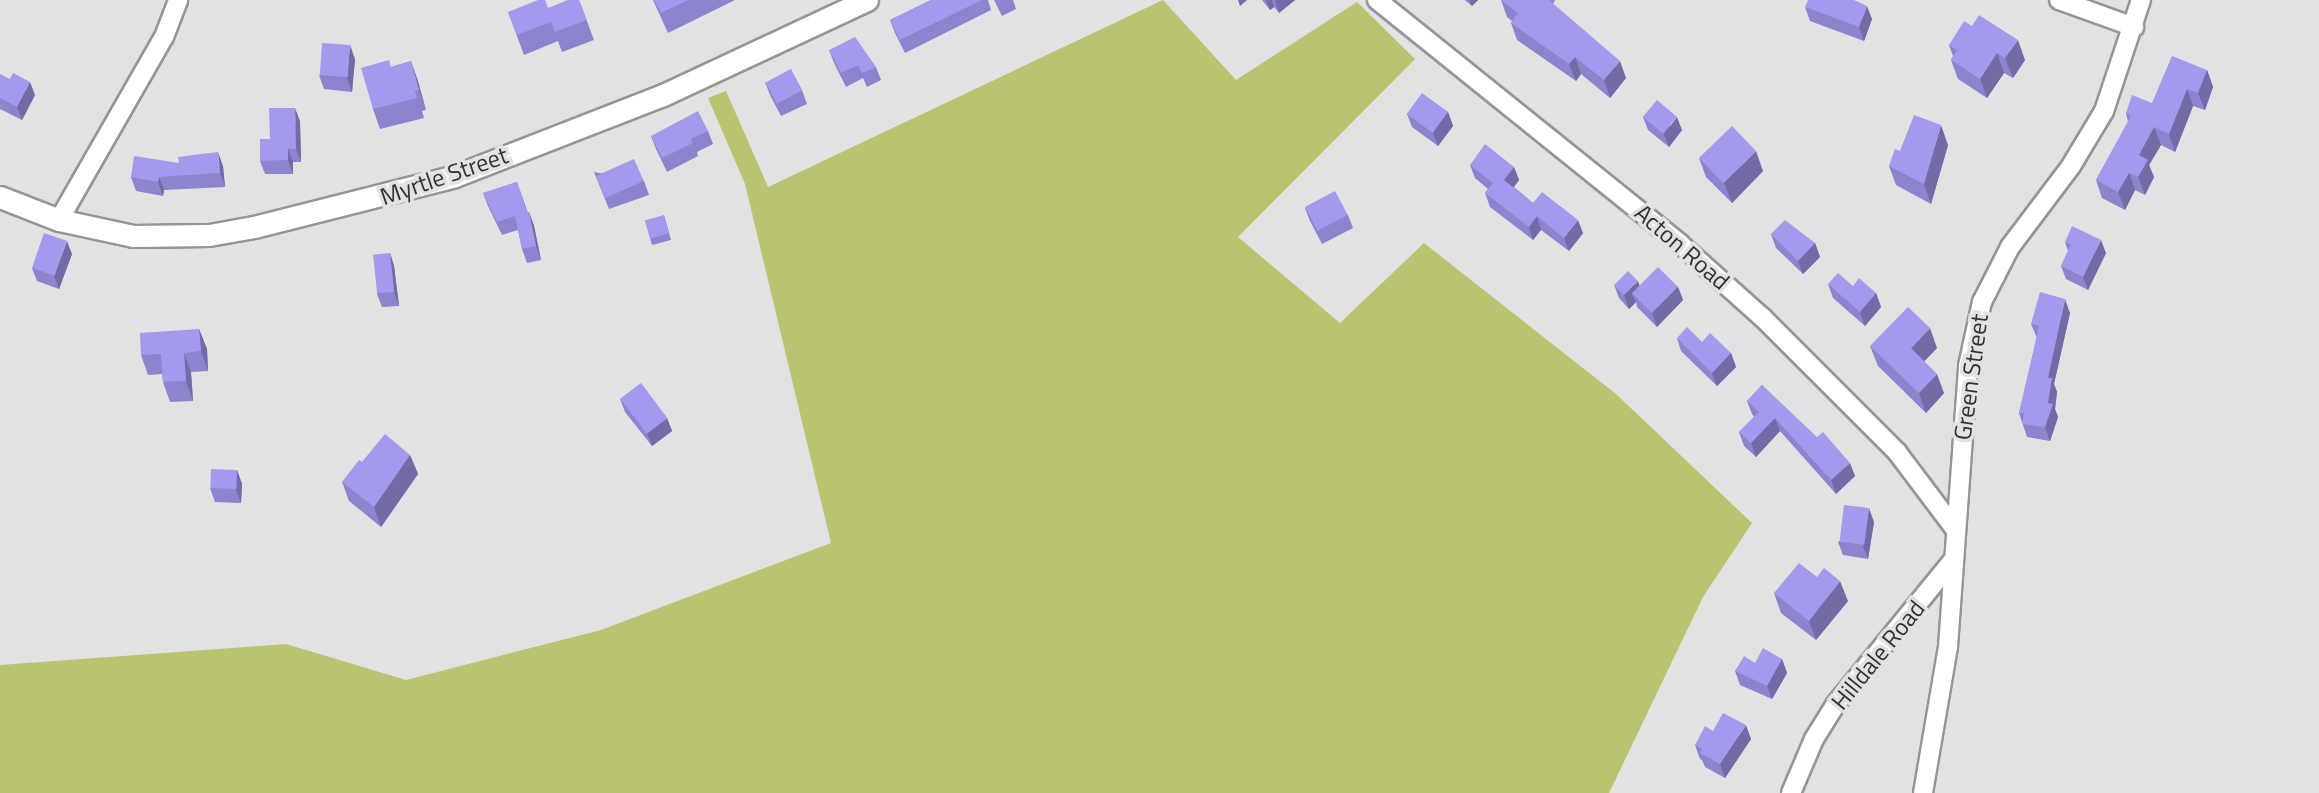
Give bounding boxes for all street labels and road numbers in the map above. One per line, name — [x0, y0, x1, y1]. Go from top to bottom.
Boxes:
street label: Myrtle Street — [376, 141, 512, 211]
street label: Acton Road — [1629, 198, 1735, 296]
street label: Green Street — [1948, 312, 1994, 442]
street label: Hilldale Road — [1825, 595, 1931, 715]

